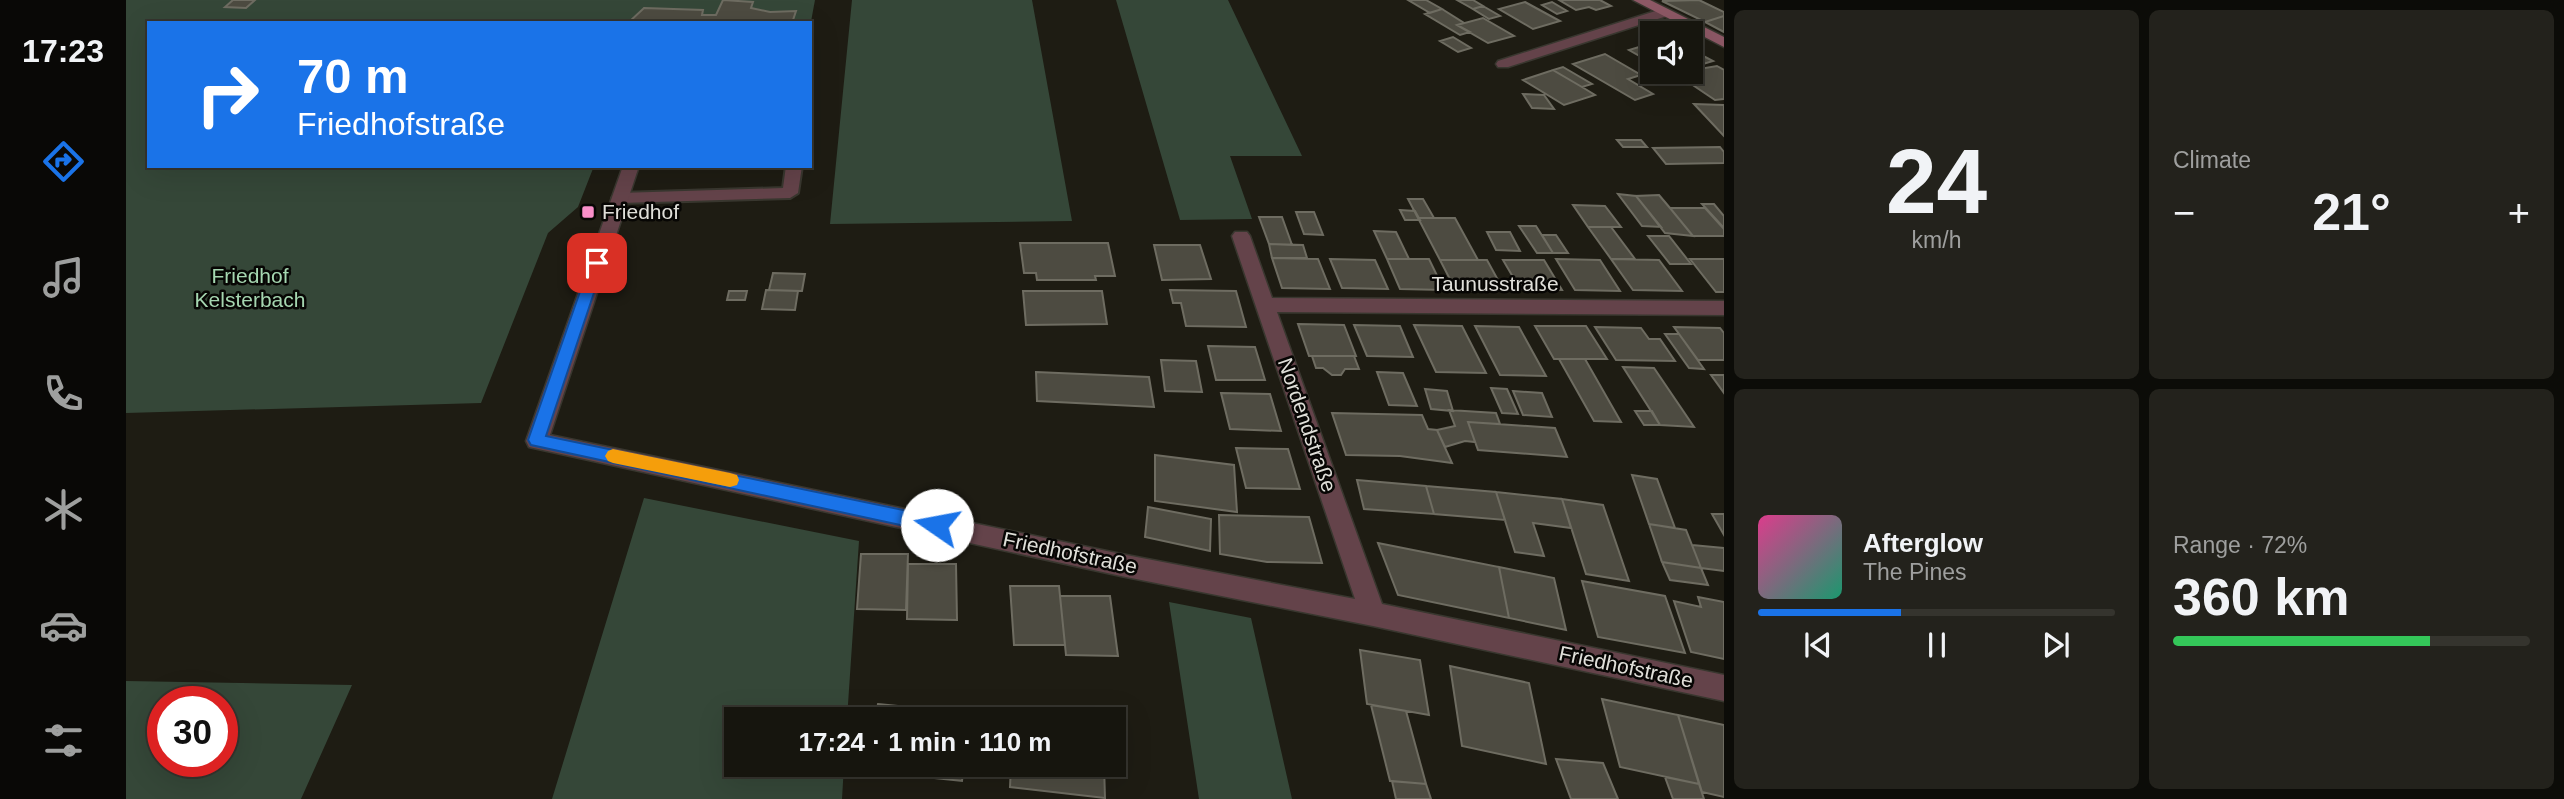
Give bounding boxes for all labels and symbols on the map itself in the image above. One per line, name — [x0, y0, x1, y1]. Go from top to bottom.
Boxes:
place label: Friedhof — [602, 200, 679, 223]
marker: Friedhof — [580, 204, 596, 220]
pin — [567, 233, 627, 293]
park label: Friedhof Kelsterbach — [195, 264, 305, 311]
street label: Taunusstraße — [1431, 272, 1559, 295]
street label: Nordendstraße — [1274, 355, 1341, 495]
position arrow — [900, 488, 974, 562]
street label: Friedhofstraße — [1001, 527, 1139, 578]
street label: Friedhofstraße — [1557, 641, 1695, 692]
speed limit sign: 30 — [147, 686, 238, 777]

